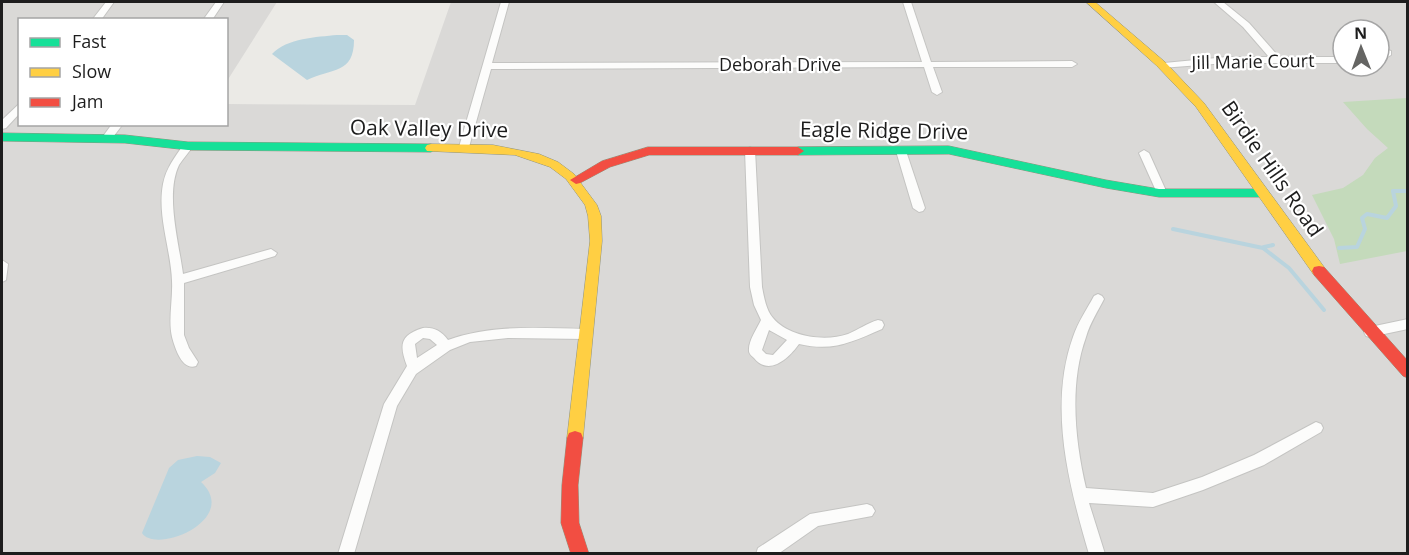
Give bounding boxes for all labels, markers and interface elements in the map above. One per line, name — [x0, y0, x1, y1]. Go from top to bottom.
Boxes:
legend — [18, 18, 228, 126]
north arrow — [1331, 18, 1391, 78]
text: N — [1354, 22, 1367, 44]
text: Fast — [72, 29, 106, 53]
street label: Jill Marie Court — [1189, 48, 1315, 74]
street label: Deborah Drive — [719, 52, 841, 76]
text: Slow — [72, 59, 111, 83]
text: Jam — [70, 89, 104, 113]
street label: Birdie Hills Road — [1216, 95, 1330, 242]
street label: Oak Valley Drive — [350, 113, 508, 143]
street label: Eagle Ridge Drive — [800, 115, 968, 145]

